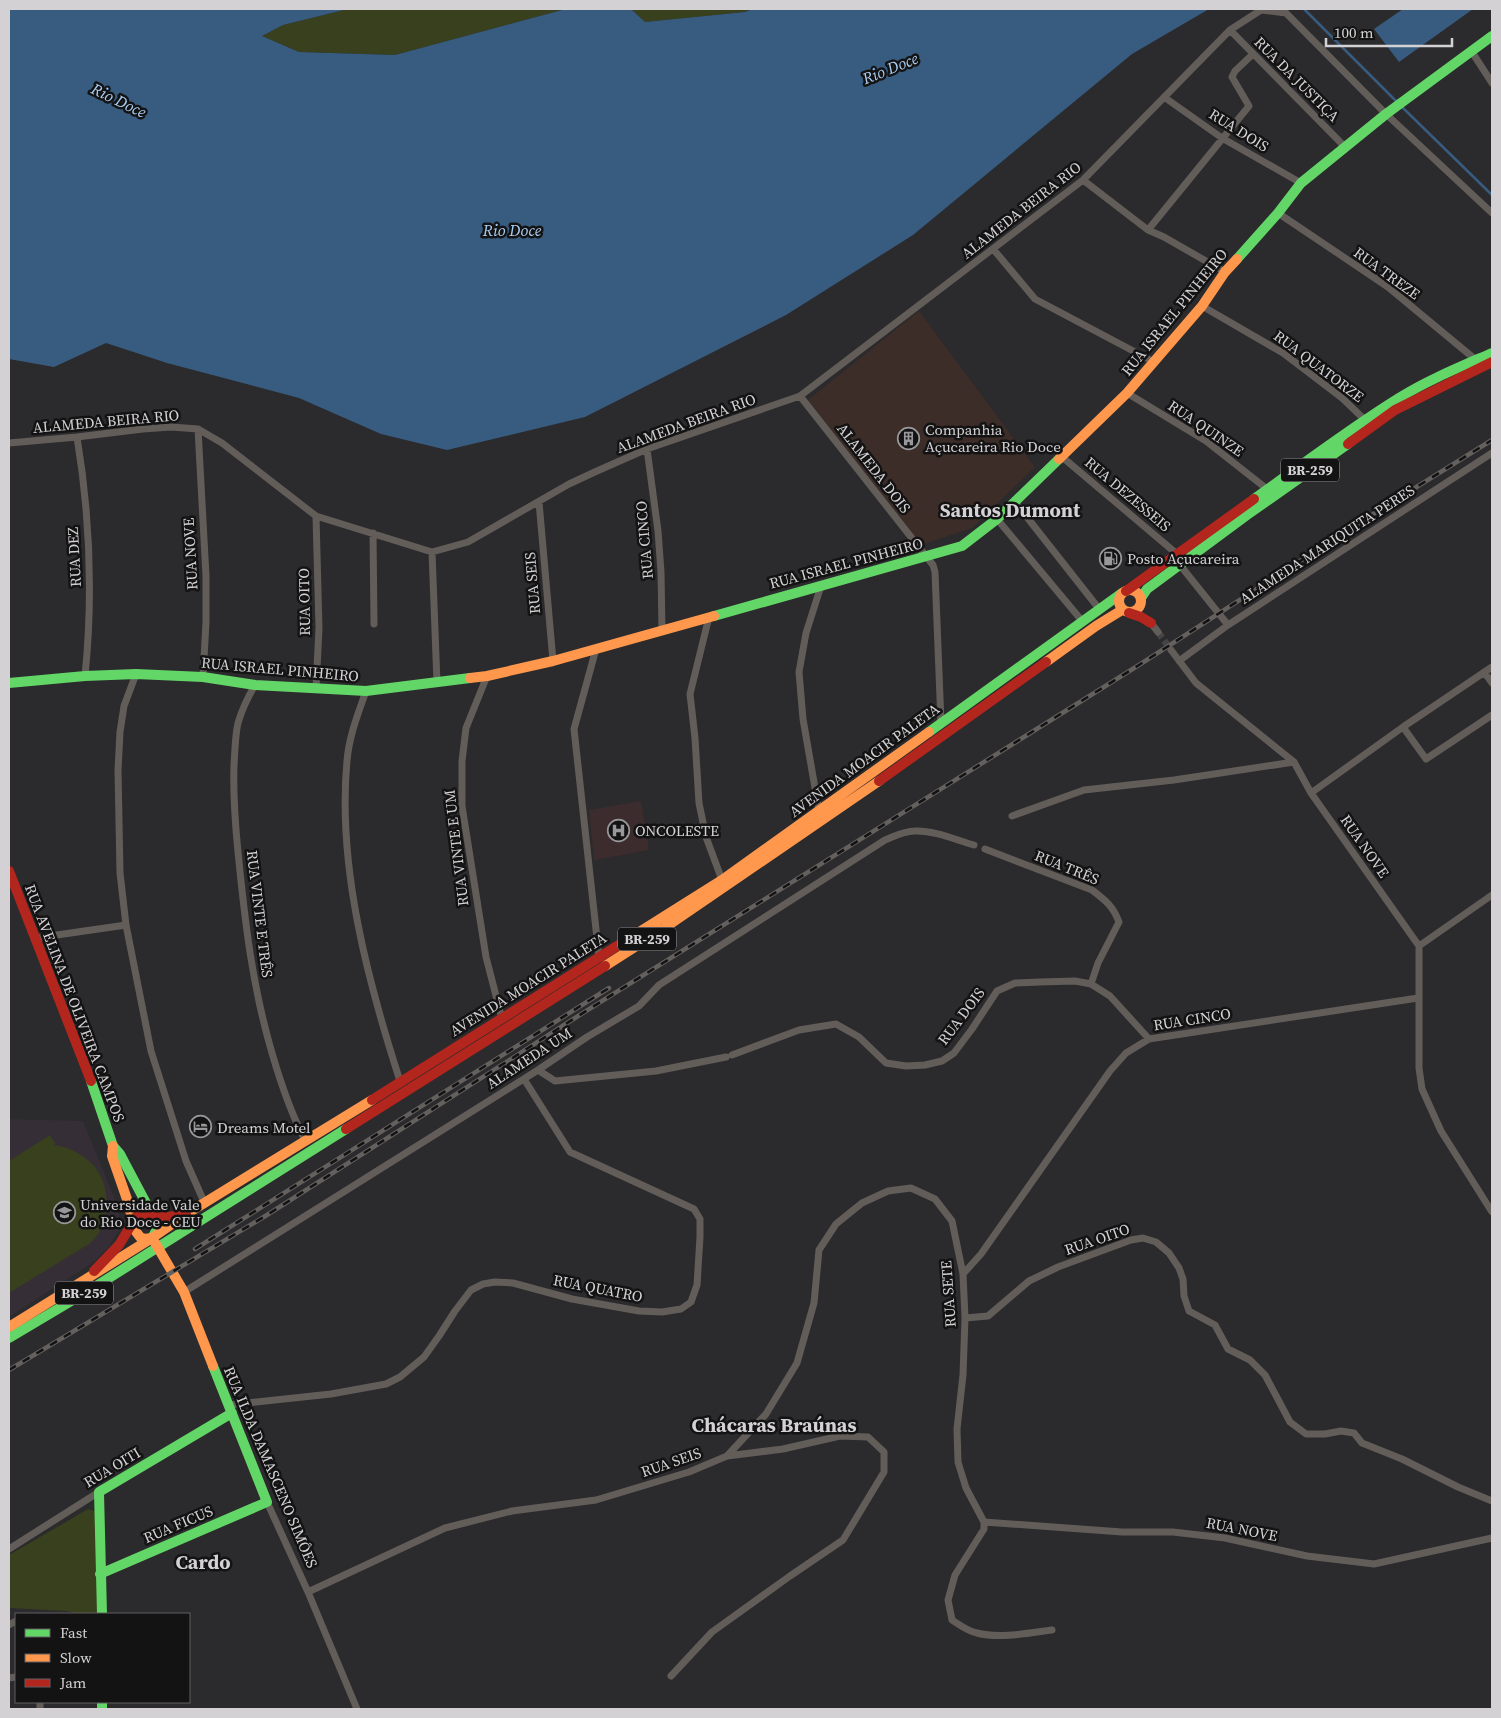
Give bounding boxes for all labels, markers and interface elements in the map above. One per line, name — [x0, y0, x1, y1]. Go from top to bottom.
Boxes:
scale bar — [1326, 15, 1452, 47]
text: 100 m — [1334, 22, 1374, 43]
street label: RUA DA JUSTIÇA — [1250, 32, 1344, 126]
water label: Rio Doce — [858, 47, 922, 90]
water label: Rio Doce — [87, 77, 151, 123]
street label: RUA DOIS — [1205, 103, 1273, 157]
street label: ALAMEDA BEIRA RIO — [957, 156, 1085, 264]
water label: Rio Doce — [482, 219, 542, 241]
street label: RUA TREZE — [1350, 242, 1424, 304]
street label: RUA ISRAEL PINHEIRO — [1116, 244, 1232, 380]
street label: RUA QUATORZE — [1270, 325, 1368, 407]
street label: ALAMEDA BEIRA RIO — [613, 388, 759, 458]
street label: RUA QUINZE — [1164, 395, 1248, 461]
street label: ALAMEDA BEIRA RIO — [32, 404, 180, 438]
street label: ALAMEDA DOIS — [832, 419, 916, 518]
place label: Companhia Açucareira Rio Doce — [925, 419, 1061, 457]
building icon: Companhia Açucareira Rio Doce — [897, 426, 921, 450]
street label: RUA DEZESSEIS — [1081, 452, 1176, 536]
road number: BR-259 — [1281, 458, 1339, 482]
street label: ALAMEDA MARIQUITA PERES — [1235, 479, 1419, 609]
district label: Santos Dumont — [940, 496, 1081, 524]
street label: RUA CINCO — [630, 500, 658, 580]
street label: RUA NOVE — [178, 517, 202, 591]
street label: RUA DEZ — [62, 526, 86, 588]
street label: RUA ISRAEL PINHEIRO — [767, 532, 925, 594]
fuel station icon: Posto Açucareira — [1099, 546, 1123, 570]
place label: Posto Açucareira — [1127, 548, 1240, 569]
street label: RUA SEIS — [519, 551, 545, 615]
street label: RUA OITO — [293, 568, 315, 636]
street label: RUA ISRAEL PINHEIRO — [200, 652, 360, 686]
street label: AVENIDA MOACIR PALETA — [785, 698, 944, 822]
street label: RUA VINTE E UM — [438, 789, 474, 907]
street label: RUA NOVE — [1336, 810, 1394, 882]
hospital icon: ONCOLESTE — [607, 818, 631, 842]
place label: ONCOLESTE — [635, 820, 719, 841]
street label: RUA TRÊS — [1032, 845, 1103, 890]
street label: RUA VINTE E TRÊS — [242, 849, 278, 979]
street label: RUA AVELINA DE OLIVEIRA CAMPOS — [20, 881, 130, 1125]
street label: AVENIDA MOACIR PALETA — [446, 927, 610, 1041]
road number: BR-259 — [618, 928, 676, 951]
street label: RUA DOIS — [933, 983, 990, 1049]
street label: RUA CINCO — [1152, 1003, 1232, 1035]
street label: ALAMEDA UM — [482, 1022, 576, 1094]
hotel icon: Dreams Motel — [189, 1115, 213, 1139]
place label: Dreams Motel — [217, 1117, 311, 1138]
place label: Universidade Vale do Rio Doce - CEU — [80, 1194, 201, 1232]
school or university icon: Universidade Vale do Rio Doce - CEU — [52, 1201, 76, 1225]
street label: RUA OITO — [1062, 1218, 1132, 1260]
street label: RUA SETE — [935, 1260, 961, 1328]
street label: RUA QUATRO — [552, 1269, 644, 1307]
road number: BR-259 — [55, 1282, 113, 1305]
street label: RUA ILDA DAMASCENO SIMÔES — [219, 1363, 323, 1571]
district label: Chácaras Braúnas — [691, 1411, 857, 1439]
street label: RUA OITI — [80, 1442, 144, 1492]
street label: RUA SEIS — [638, 1442, 704, 1482]
street label: RUA FICUS — [140, 1500, 216, 1548]
street label: RUA NOVE — [1204, 1512, 1280, 1546]
district label: Cardo — [175, 1548, 231, 1576]
legend — [15, 1613, 190, 1703]
text: Fast — [60, 1622, 87, 1643]
text: Slow — [60, 1647, 92, 1668]
text: Jam — [59, 1672, 87, 1693]

